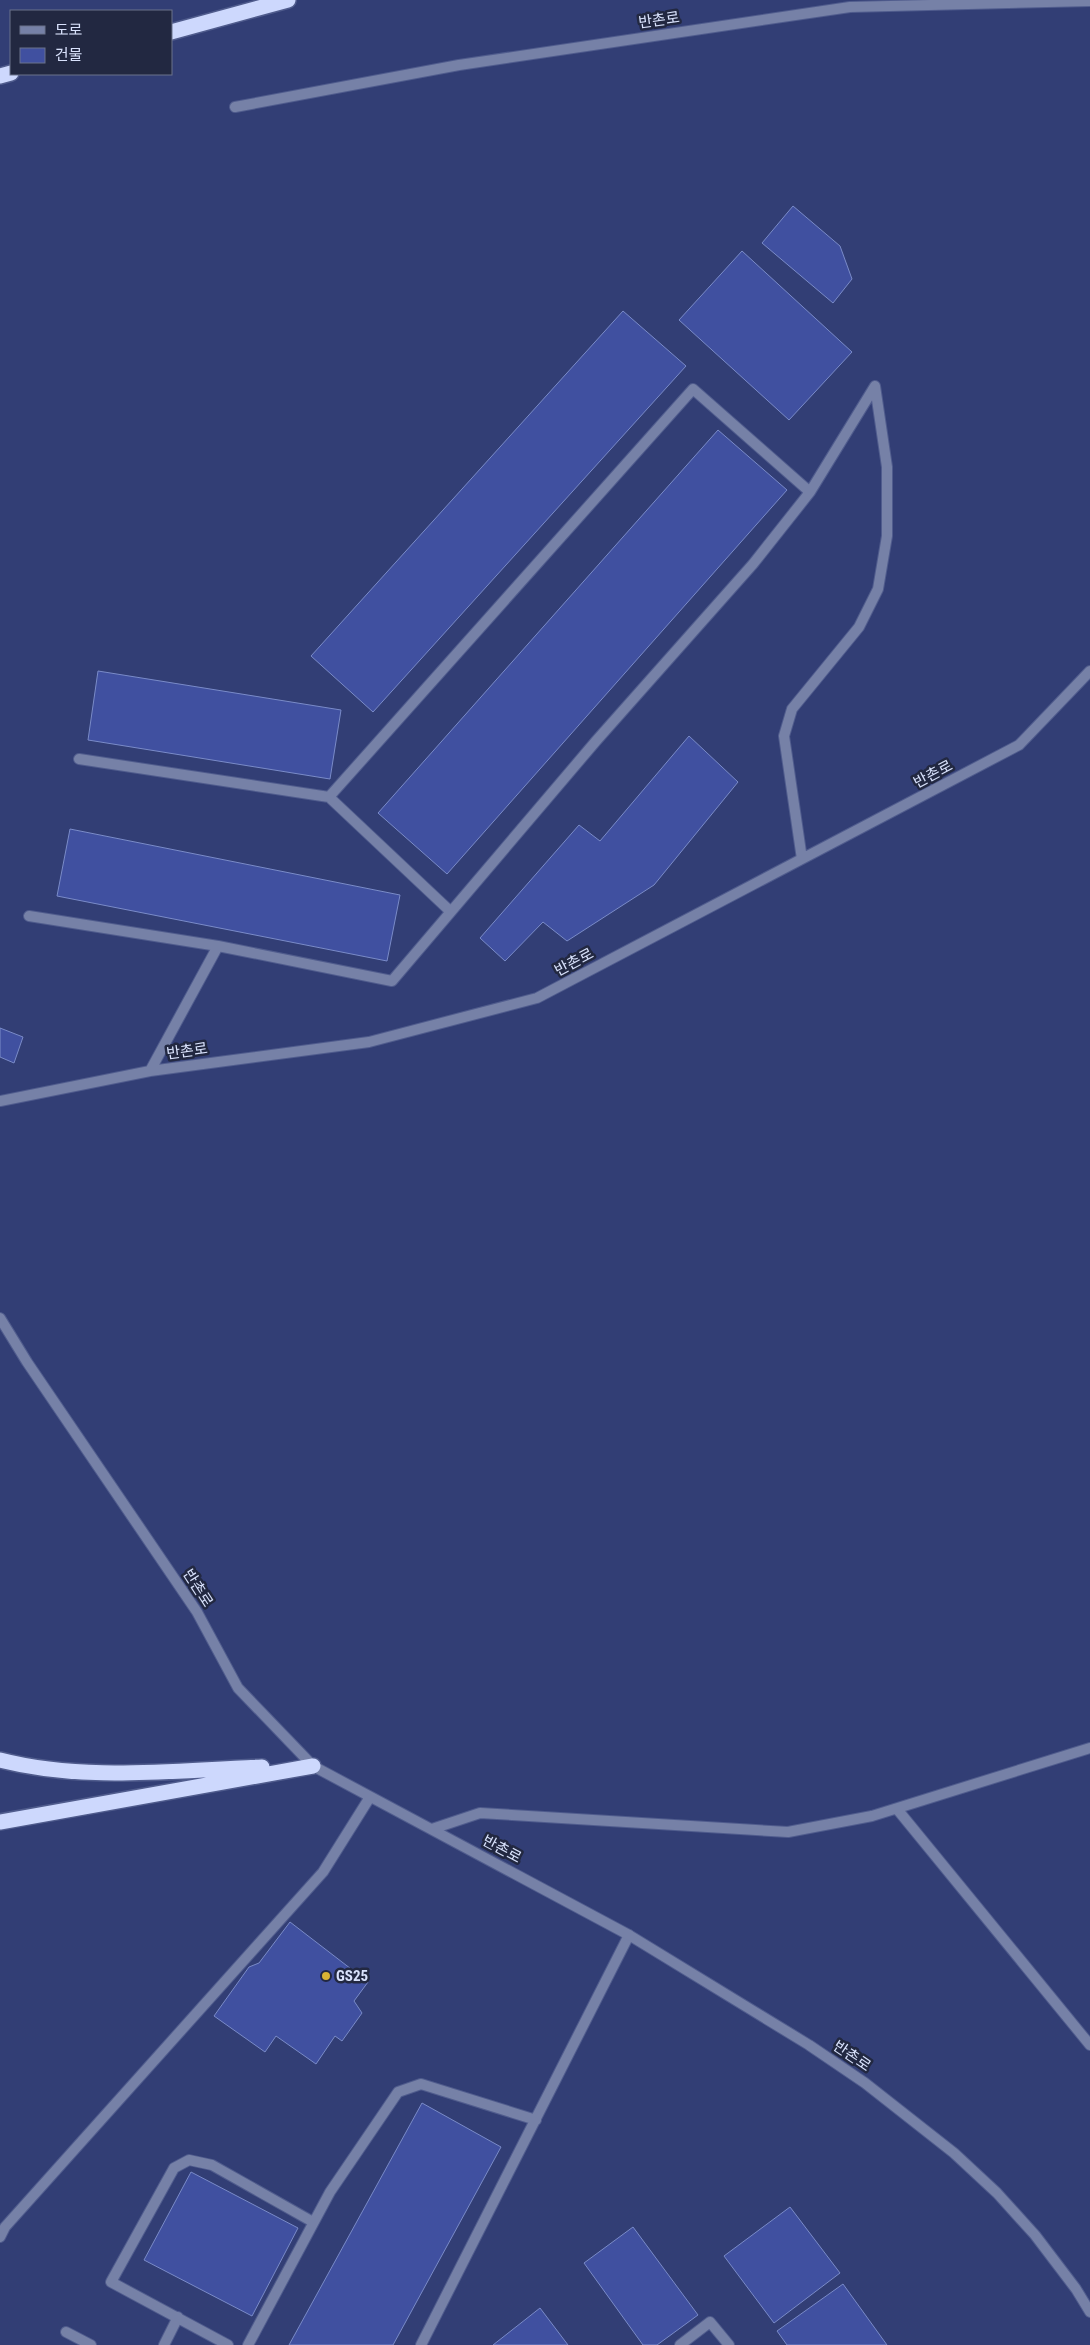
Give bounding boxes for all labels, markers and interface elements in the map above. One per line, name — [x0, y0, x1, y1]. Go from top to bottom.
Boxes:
street label: 반촌로 — [637, 8, 681, 32]
legend — [10, 10, 172, 75]
text: 도로 — [55, 21, 83, 39]
text: 건물 — [55, 46, 83, 64]
street label: 반촌로 — [910, 756, 956, 792]
street label: 반촌로 — [551, 944, 597, 980]
street label: 반촌로 — [165, 1039, 209, 1063]
street label: 반촌로 — [179, 1566, 217, 1610]
street label: 반촌로 — [479, 1831, 525, 1867]
place label: GS25 — [336, 1967, 368, 1985]
marker: GS25 — [320, 1970, 332, 1982]
street label: 반촌로 — [830, 2037, 874, 2075]

